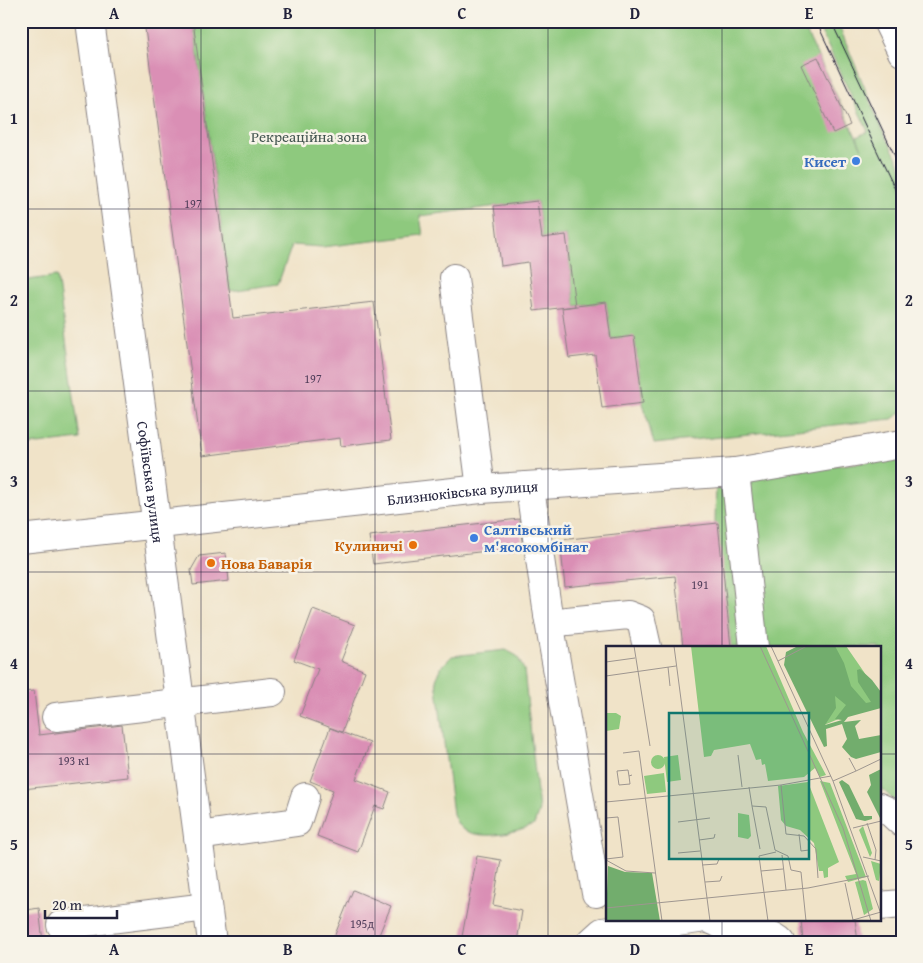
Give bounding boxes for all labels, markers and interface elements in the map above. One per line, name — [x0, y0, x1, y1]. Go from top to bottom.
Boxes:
text: A — [109, 1, 120, 25]
text: B — [283, 1, 293, 25]
text: C — [457, 1, 467, 25]
text: D — [630, 1, 640, 25]
text: E — [805, 1, 814, 25]
text: 1 — [10, 106, 18, 130]
text: 1 — [905, 106, 913, 130]
park label: Рекреаційна зона — [251, 126, 368, 147]
place label: Кисет — [804, 151, 847, 172]
marker: Кисет — [850, 155, 862, 167]
house number: 197 — [184, 195, 202, 212]
text: 2 — [10, 288, 18, 312]
text: 2 — [905, 288, 913, 312]
house number: 197 — [304, 370, 322, 387]
street label: Софіївська вулиця — [133, 420, 170, 544]
text: 3 — [10, 469, 18, 493]
text: 3 — [905, 469, 913, 493]
street label: Близнюківська вулиця — [386, 475, 539, 510]
place label: Салтівський м'ясокомбінат — [484, 519, 589, 557]
marker: Салтівський м'ясокомбінат — [468, 532, 480, 544]
place label: Кулиничі — [335, 535, 403, 556]
marker: Кулиничі — [407, 539, 419, 551]
place label: Нова Баварія — [221, 553, 312, 574]
marker: Нова Баварія — [205, 557, 217, 569]
house number: 191 — [691, 576, 709, 593]
inset map — [606, 646, 880, 920]
text: 4 — [10, 651, 18, 675]
text: 4 — [905, 651, 913, 675]
house number: 193 к1 — [58, 752, 90, 769]
text: 5 — [10, 832, 18, 856]
text: 5 — [905, 832, 913, 856]
scale bar — [45, 888, 118, 920]
text: 20 m — [52, 894, 83, 915]
house number: 195д — [350, 915, 374, 932]
text: A — [109, 937, 120, 961]
text: B — [283, 937, 293, 961]
text: C — [457, 937, 467, 961]
text: D — [630, 937, 640, 961]
text: E — [805, 937, 814, 961]

